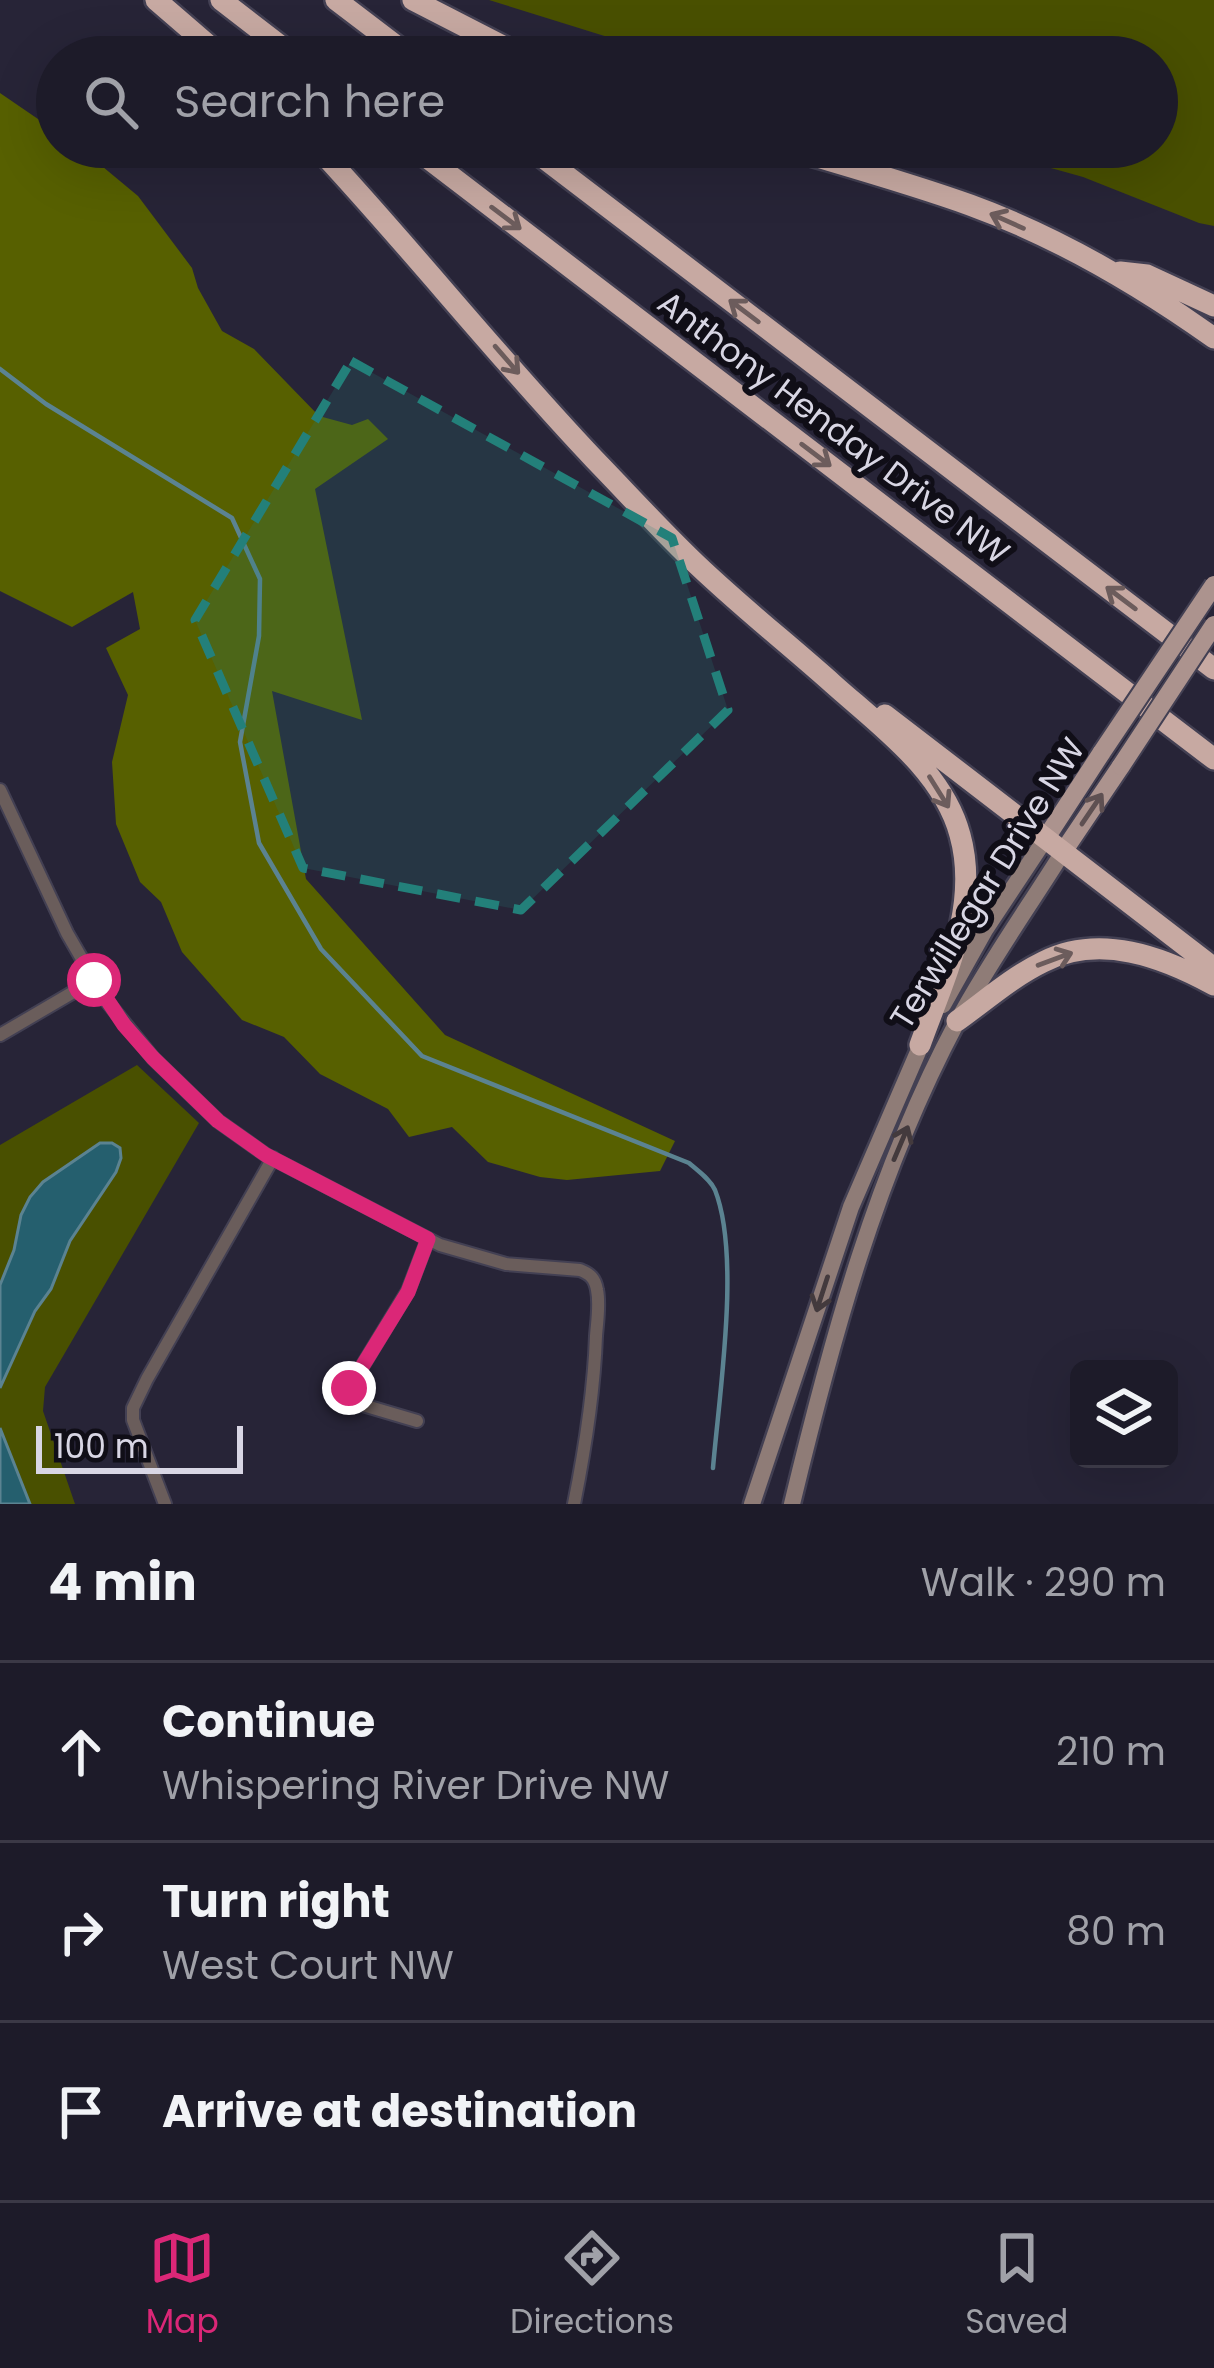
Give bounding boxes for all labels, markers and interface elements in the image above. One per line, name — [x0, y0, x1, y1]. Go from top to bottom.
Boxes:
search box — [36, 36, 1178, 168]
icon: search — [78, 69, 144, 135]
text: Search here — [174, 70, 445, 133]
one-way arrow — [489, 205, 522, 230]
one-way arrow — [989, 208, 1025, 230]
street label: Anthony Henday Drive NW — [648, 279, 1019, 575]
one-way arrow — [728, 299, 761, 324]
one-way arrow — [492, 344, 520, 375]
one-way arrow — [799, 442, 832, 467]
one-way arrow — [1105, 586, 1138, 612]
street label: Terwillegar Drive NW — [879, 729, 1096, 1038]
one-way arrow — [927, 775, 951, 809]
one-way arrow — [1079, 792, 1104, 826]
one-way arrow — [1036, 947, 1073, 968]
route start — [67, 953, 121, 1007]
one-way arrow — [892, 1125, 913, 1162]
one-way arrow — [809, 1274, 831, 1312]
map controls — [1070, 1360, 1178, 1468]
button: layers — [1070, 1360, 1178, 1468]
route end — [322, 1361, 376, 1415]
scale bar — [36, 1420, 243, 1473]
text: 100 m — [54, 1423, 149, 1470]
text: 4 min — [48, 1546, 197, 1618]
text: Walk · 290 m — [921, 1555, 1166, 1610]
text: Continue — [162, 1690, 375, 1753]
icon: ahead — [48, 1719, 114, 1785]
text: 210 m — [1056, 1724, 1166, 1779]
text: Whispering River Drive NW — [162, 1758, 669, 1813]
text: Turn right — [162, 1870, 390, 1933]
icon: right — [48, 1899, 114, 1965]
text: 80 m — [1066, 1904, 1166, 1959]
text: West Court NW — [162, 1938, 454, 1993]
icon: arrive — [48, 2079, 114, 2145]
text: Arrive at destination — [162, 2080, 637, 2143]
tab: Map — [146, 2225, 219, 2347]
tab: Directions — [510, 2225, 674, 2347]
tab: Saved — [965, 2225, 1068, 2347]

